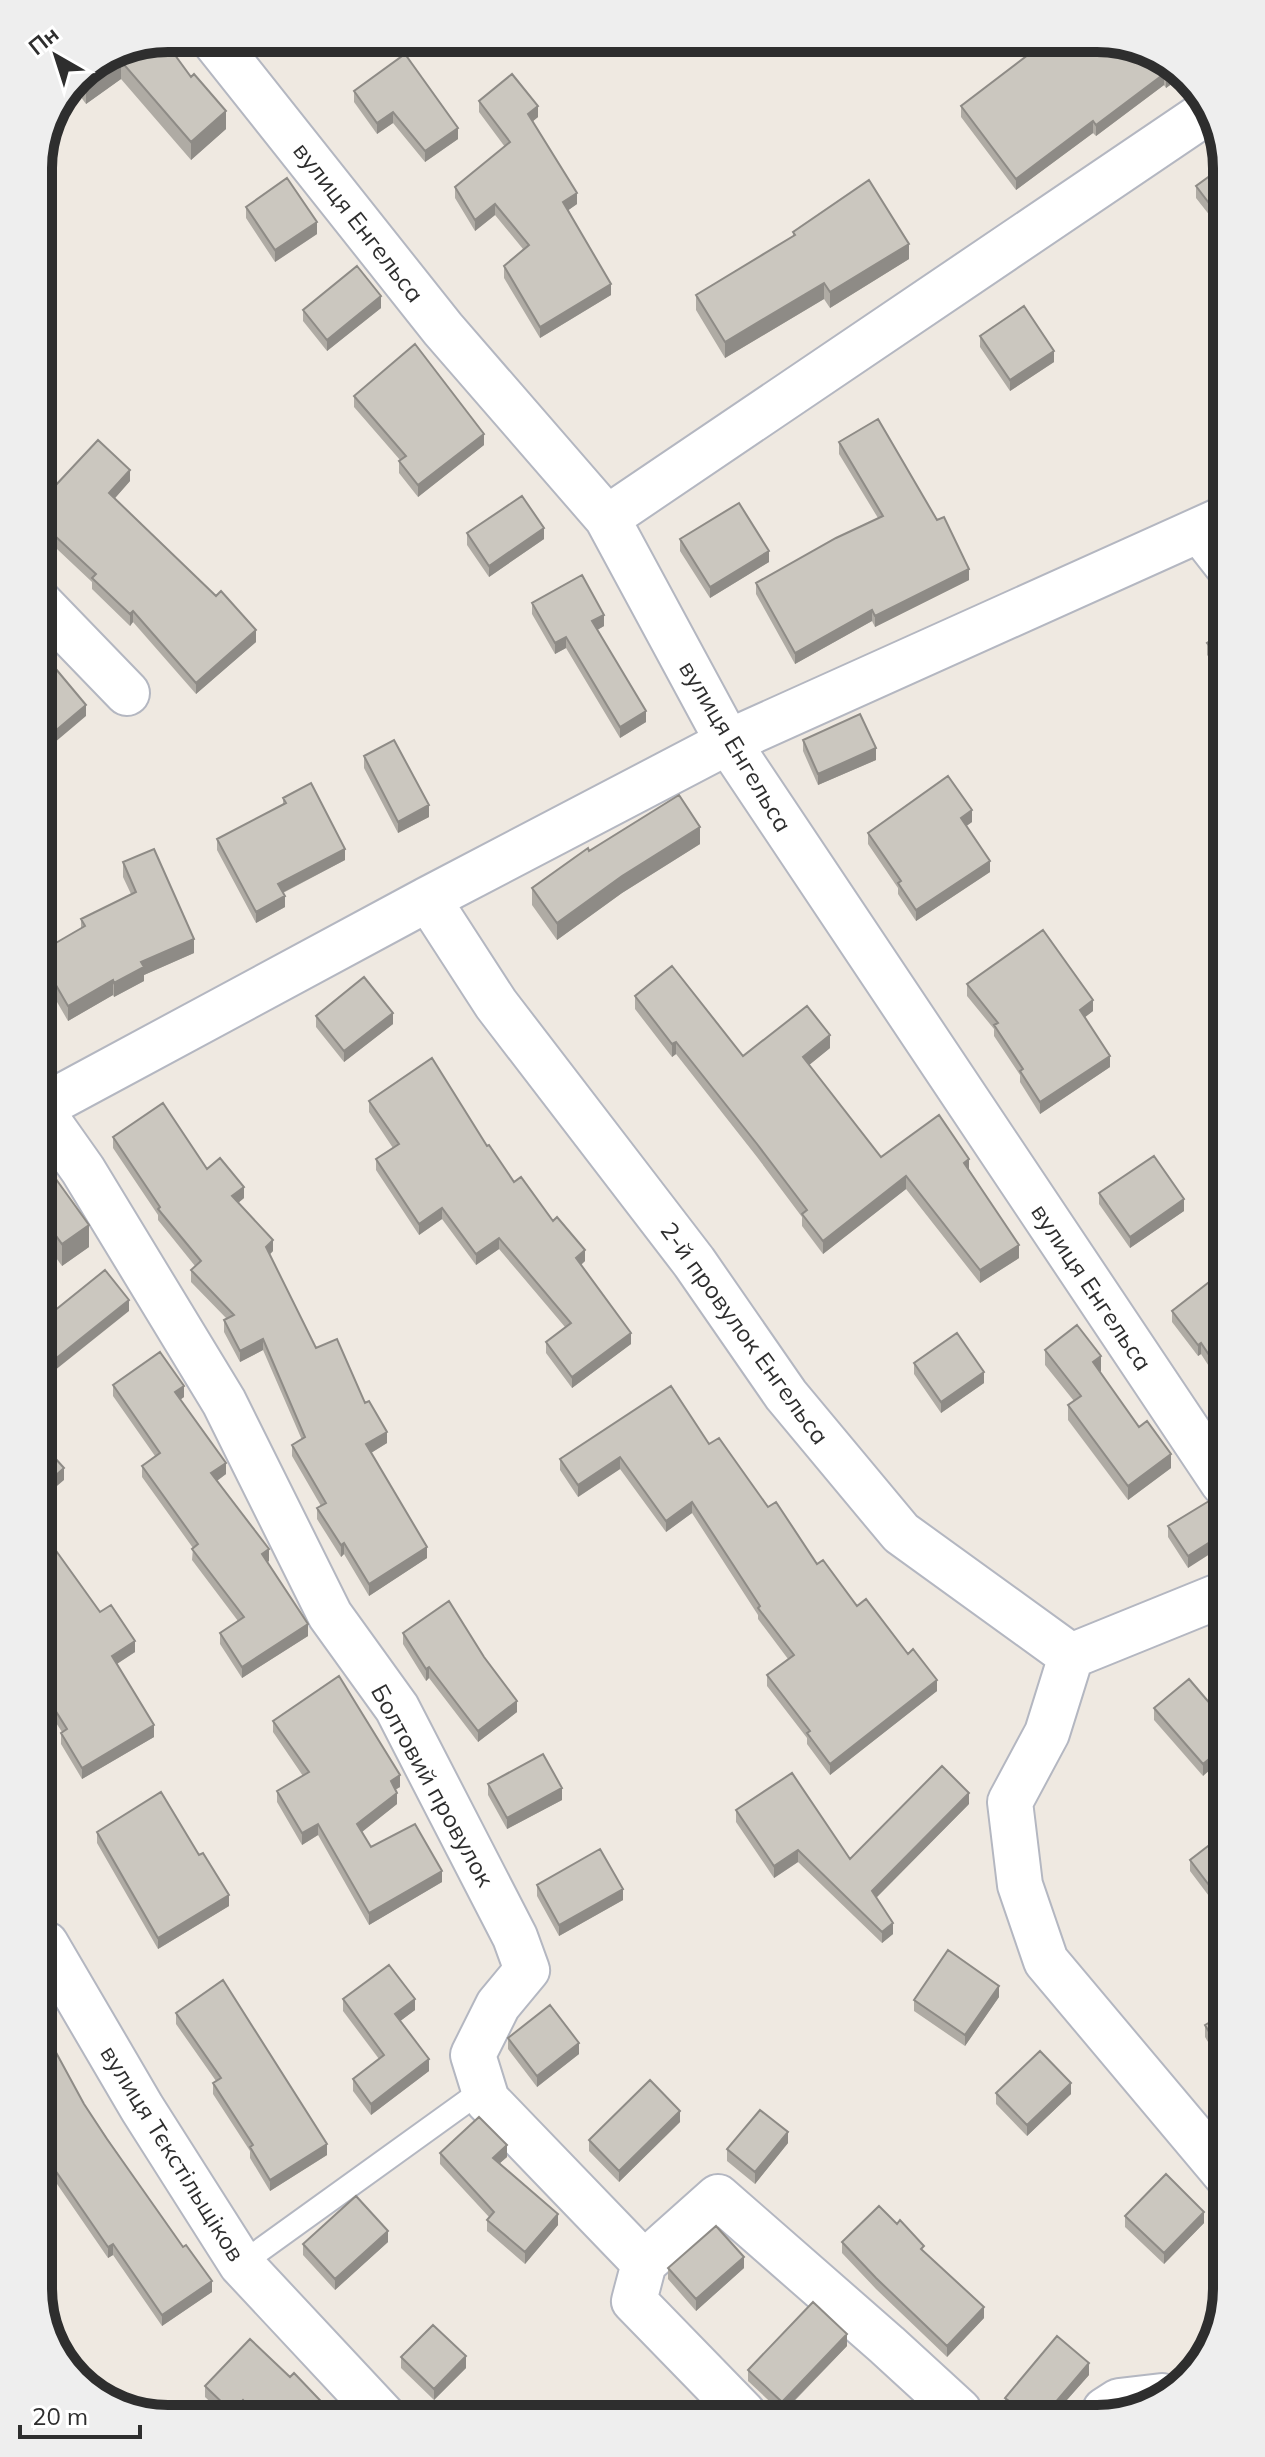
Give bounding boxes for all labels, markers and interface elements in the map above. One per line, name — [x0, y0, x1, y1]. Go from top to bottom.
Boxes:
north arrow — [16, 16, 96, 96]
text: Пн — [23, 20, 64, 61]
street label: вулиця Енгельса — [287, 136, 431, 308]
street label: вулиця Енгельса — [673, 655, 799, 837]
street label: вулиця Енгельса — [1025, 1198, 1159, 1376]
street label: 2-й провулок Енгельса — [654, 1216, 836, 1450]
street label: Болтовий провулок — [365, 1679, 501, 1891]
street label: вулиця Тєкстільщіков — [94, 2039, 252, 2267]
scale bar — [20, 2389, 140, 2439]
text: 20 m — [32, 2401, 88, 2431]

